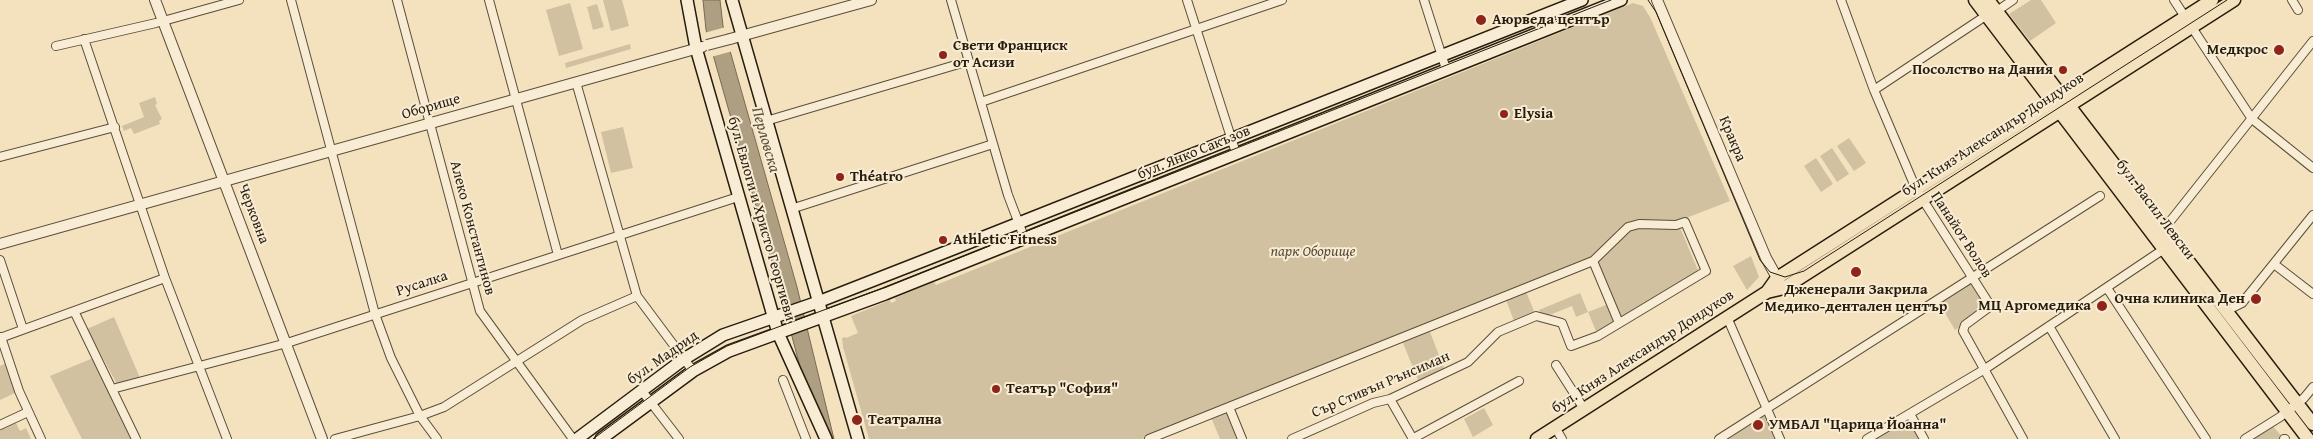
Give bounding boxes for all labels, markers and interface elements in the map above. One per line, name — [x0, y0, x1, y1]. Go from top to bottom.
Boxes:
place label: Аюрведа център — [1492, 11, 1610, 29]
marker: Аюрведа център — [1474, 13, 1488, 27]
place label: Свети Франциск от Асизи — [953, 37, 1068, 72]
place label: Медкрос — [2207, 41, 2268, 59]
marker: Медкрос — [2272, 43, 2286, 57]
marker: Свети Франциск от Асизи — [937, 49, 949, 61]
place label: Посолство на Дания — [1912, 61, 2053, 79]
marker: Посолство на Дания — [2057, 64, 2069, 76]
street label: бул. Княз Александър Дондуков — [1899, 69, 2087, 201]
street label: Оборище — [400, 90, 462, 124]
water label: Перловска — [747, 105, 783, 175]
place label: Elysia — [1514, 105, 1553, 123]
marker: Elysia — [1498, 108, 1510, 120]
street label: Кракра — [1714, 114, 1750, 164]
street label: бул. Евлоги и Христо Георгиеви — [723, 115, 799, 323]
street label: бул. Янко Сакъзов — [1135, 122, 1253, 184]
street label: бул. Васил Левски — [2112, 156, 2198, 264]
street label: Алеко Константинов — [445, 159, 499, 297]
place label: Théatro — [850, 168, 903, 186]
marker: Théatro — [834, 171, 846, 183]
street label: Черковна — [233, 181, 273, 247]
street label: Панайот Волов — [1926, 189, 1996, 281]
place label: Athletic Fitness — [953, 231, 1057, 249]
marker: Athletic Fitness — [937, 234, 949, 246]
park label: парк Оборище — [1270, 243, 1356, 261]
marker: Дженерали Закрила Медико-дентален център — [1849, 265, 1863, 279]
street label: Русалка — [394, 267, 450, 301]
place label: Дженерали Закрила Медико-дентален център — [1765, 281, 1947, 316]
street label: бул. Княз Александър Дондуков — [1549, 286, 1737, 418]
place label: Очна клиника Ден — [2114, 290, 2245, 308]
marker: Очна клиника Ден — [2249, 292, 2263, 306]
place label: МЦ Аргомедика — [1978, 297, 2091, 315]
marker: МЦ Аргомедика — [2095, 299, 2109, 313]
street label: бул. Мадрид — [624, 327, 702, 389]
street label: Сър Стивън Рънсиман — [1309, 348, 1453, 422]
place label: Театър "София" — [1006, 380, 1118, 398]
marker: Театър "София" — [990, 383, 1002, 395]
place label: Театрална — [868, 411, 942, 429]
marker: Театрална — [850, 413, 864, 427]
place label: УМБАЛ "Царица Йоанна" — [1769, 416, 1946, 434]
marker: УМБАЛ "Царица Йоанна" — [1751, 418, 1765, 432]

